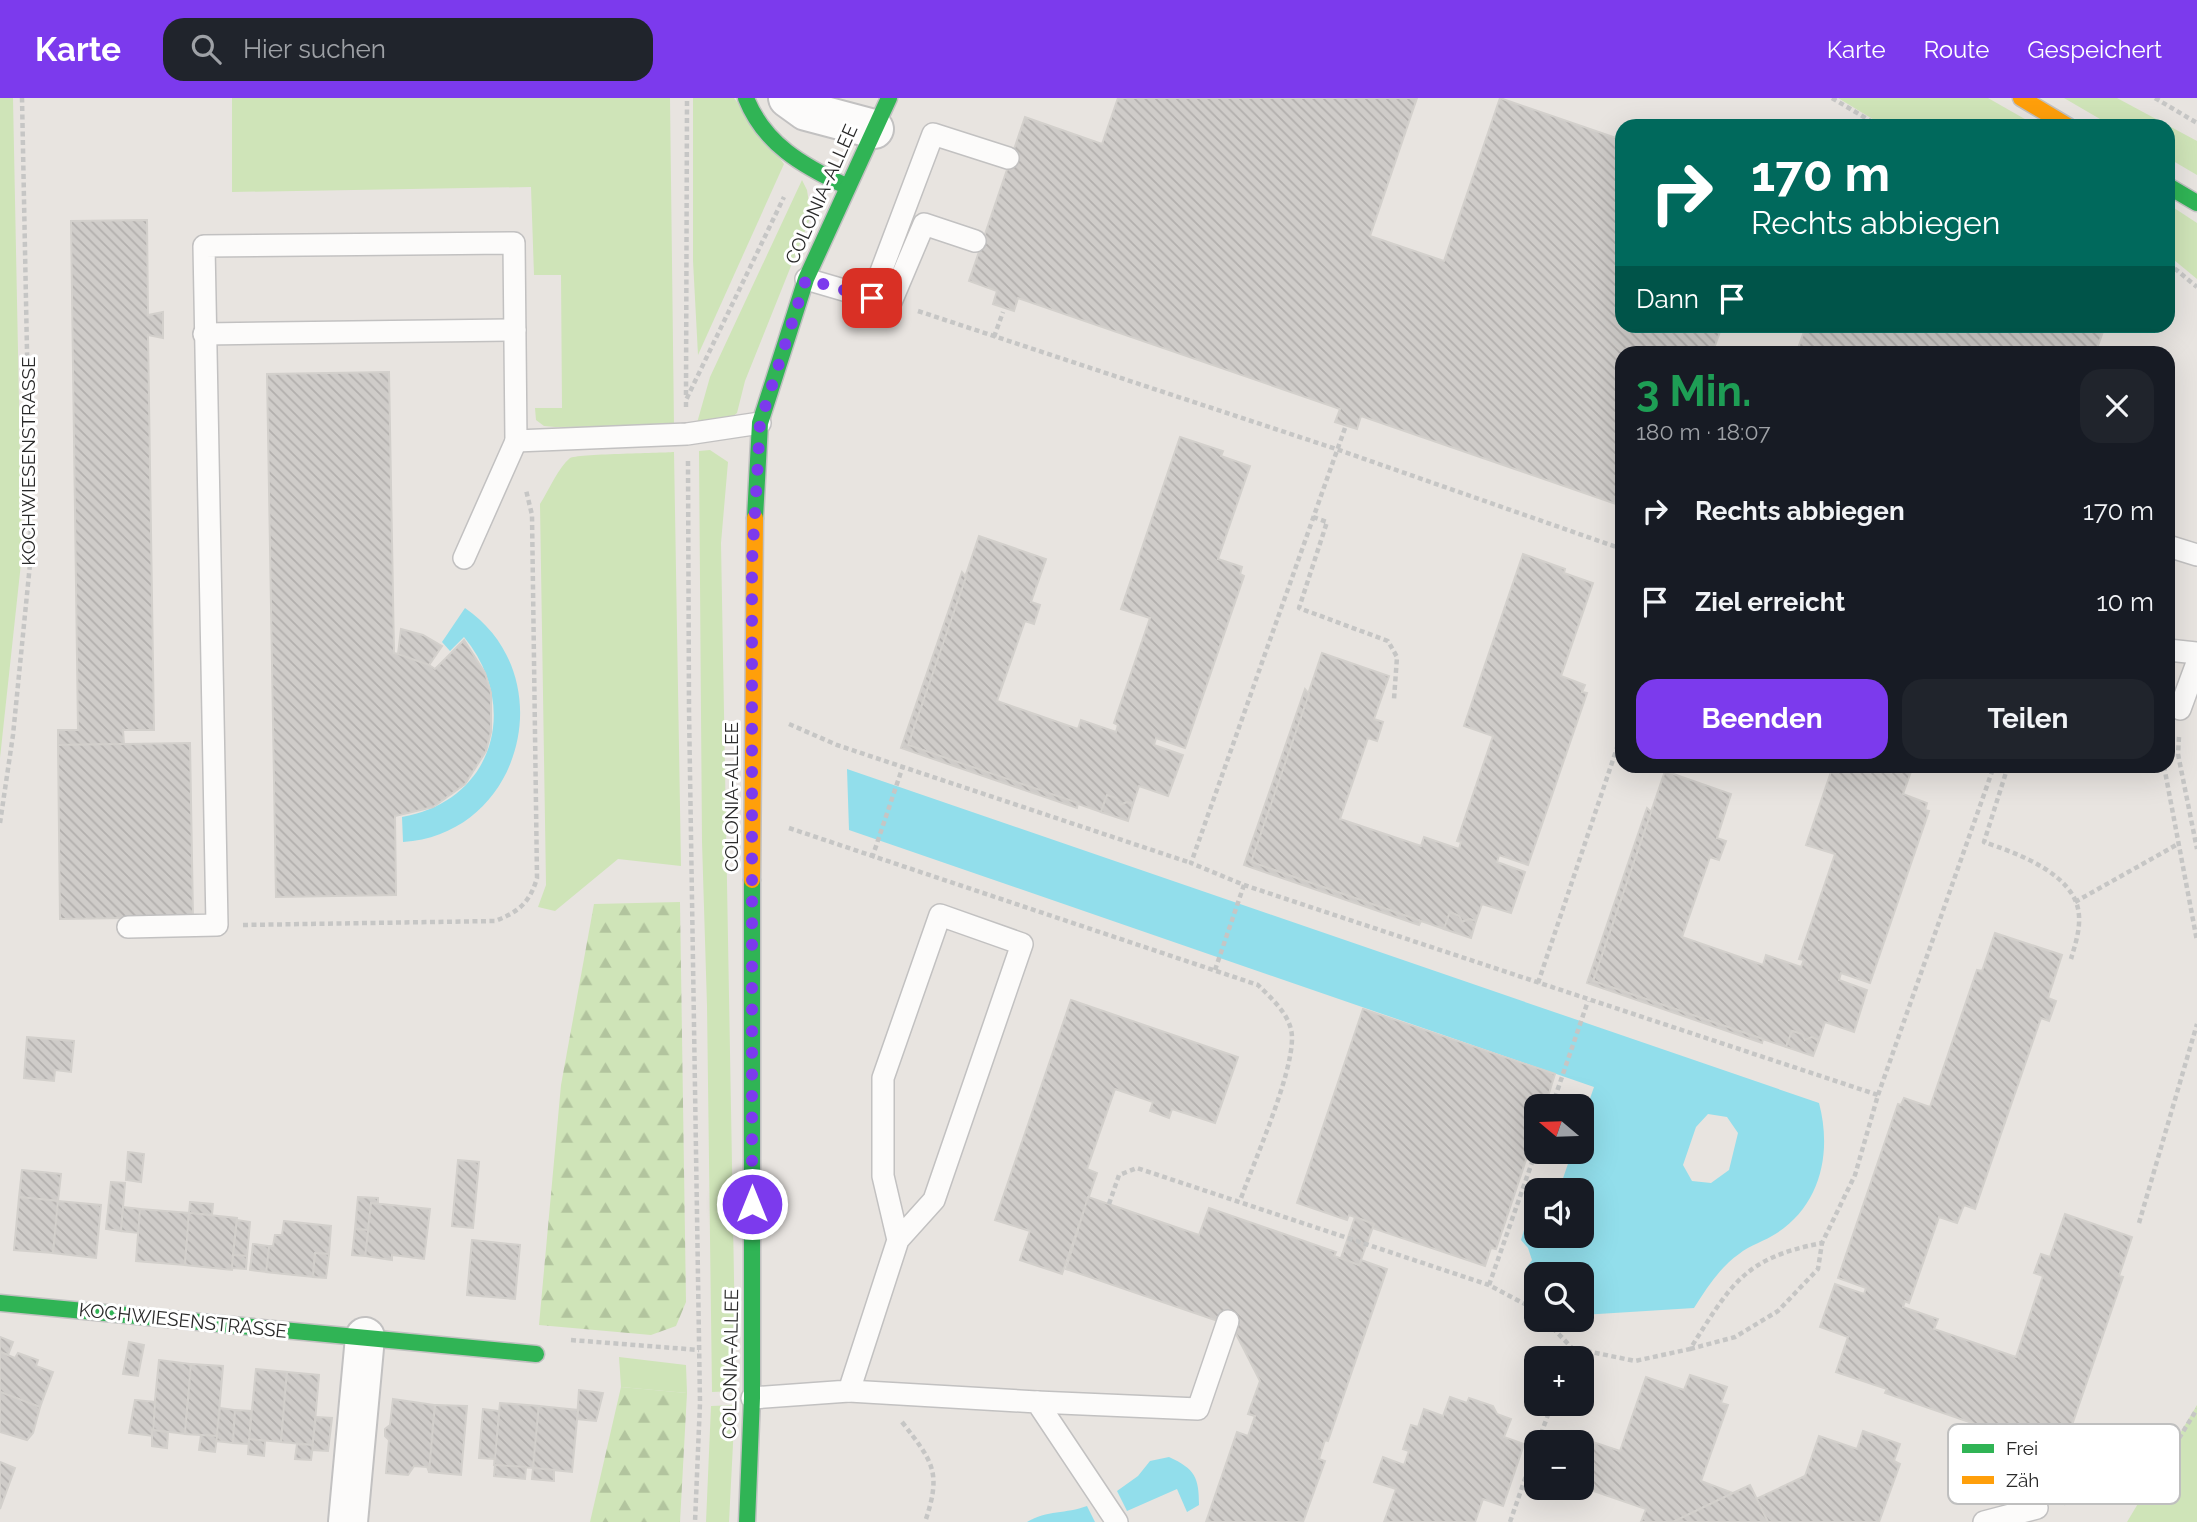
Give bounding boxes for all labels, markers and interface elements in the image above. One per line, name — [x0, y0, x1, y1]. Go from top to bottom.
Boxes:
search box — [163, 18, 653, 81]
text: Karte — [35, 30, 121, 69]
icon: search — [187, 30, 225, 68]
text: Hier suchen — [243, 34, 386, 64]
text: Karte — [1827, 35, 1886, 64]
text: Route — [1924, 35, 1989, 64]
text: Gespeichert — [2027, 35, 2162, 64]
street label: COLONIA-ALLEE — [780, 121, 862, 267]
text: 170 m — [1751, 145, 1890, 202]
icon: right — [1636, 147, 1727, 238]
text: Rechts abbiegen — [1751, 204, 2000, 241]
pin — [842, 268, 902, 328]
icon: arrive — [853, 279, 891, 317]
icon: arrive — [1713, 280, 1751, 318]
text: Dann — [1636, 284, 1699, 314]
street label: KOCHWIESENSTRASSE — [17, 356, 39, 566]
text: 3 Min. — [1636, 367, 1751, 416]
button: close — [2080, 369, 2154, 443]
text: 180 m · 18:07 — [1636, 418, 1771, 445]
icon: right — [1636, 492, 1674, 530]
text: Rechts abbiegen — [1695, 496, 1905, 526]
text: 170 m — [2083, 496, 2154, 526]
icon: arrive — [1636, 583, 1674, 621]
text: Ziel erreicht — [1695, 587, 1845, 617]
text: 10 m — [2096, 587, 2154, 617]
button: Beenden — [1636, 679, 1888, 759]
button: Teilen — [1902, 679, 2154, 759]
street label: COLONIA-ALLEE — [720, 722, 742, 872]
north arrow — [1524, 1094, 1594, 1164]
map controls — [1524, 1094, 1594, 1500]
position arrow — [715, 1167, 789, 1241]
button: sound — [1524, 1178, 1594, 1248]
button: search — [1524, 1262, 1594, 1332]
street label: COLONIA-ALLEE — [718, 1289, 742, 1439]
street label: KOCHWIESENSTRASSE — [78, 1298, 288, 1342]
button: + — [1524, 1346, 1594, 1416]
legend — [1948, 1424, 2180, 1504]
button: − — [1524, 1430, 1594, 1500]
text: Frei — [2006, 1437, 2038, 1459]
text: Zäh — [2006, 1469, 2039, 1491]

